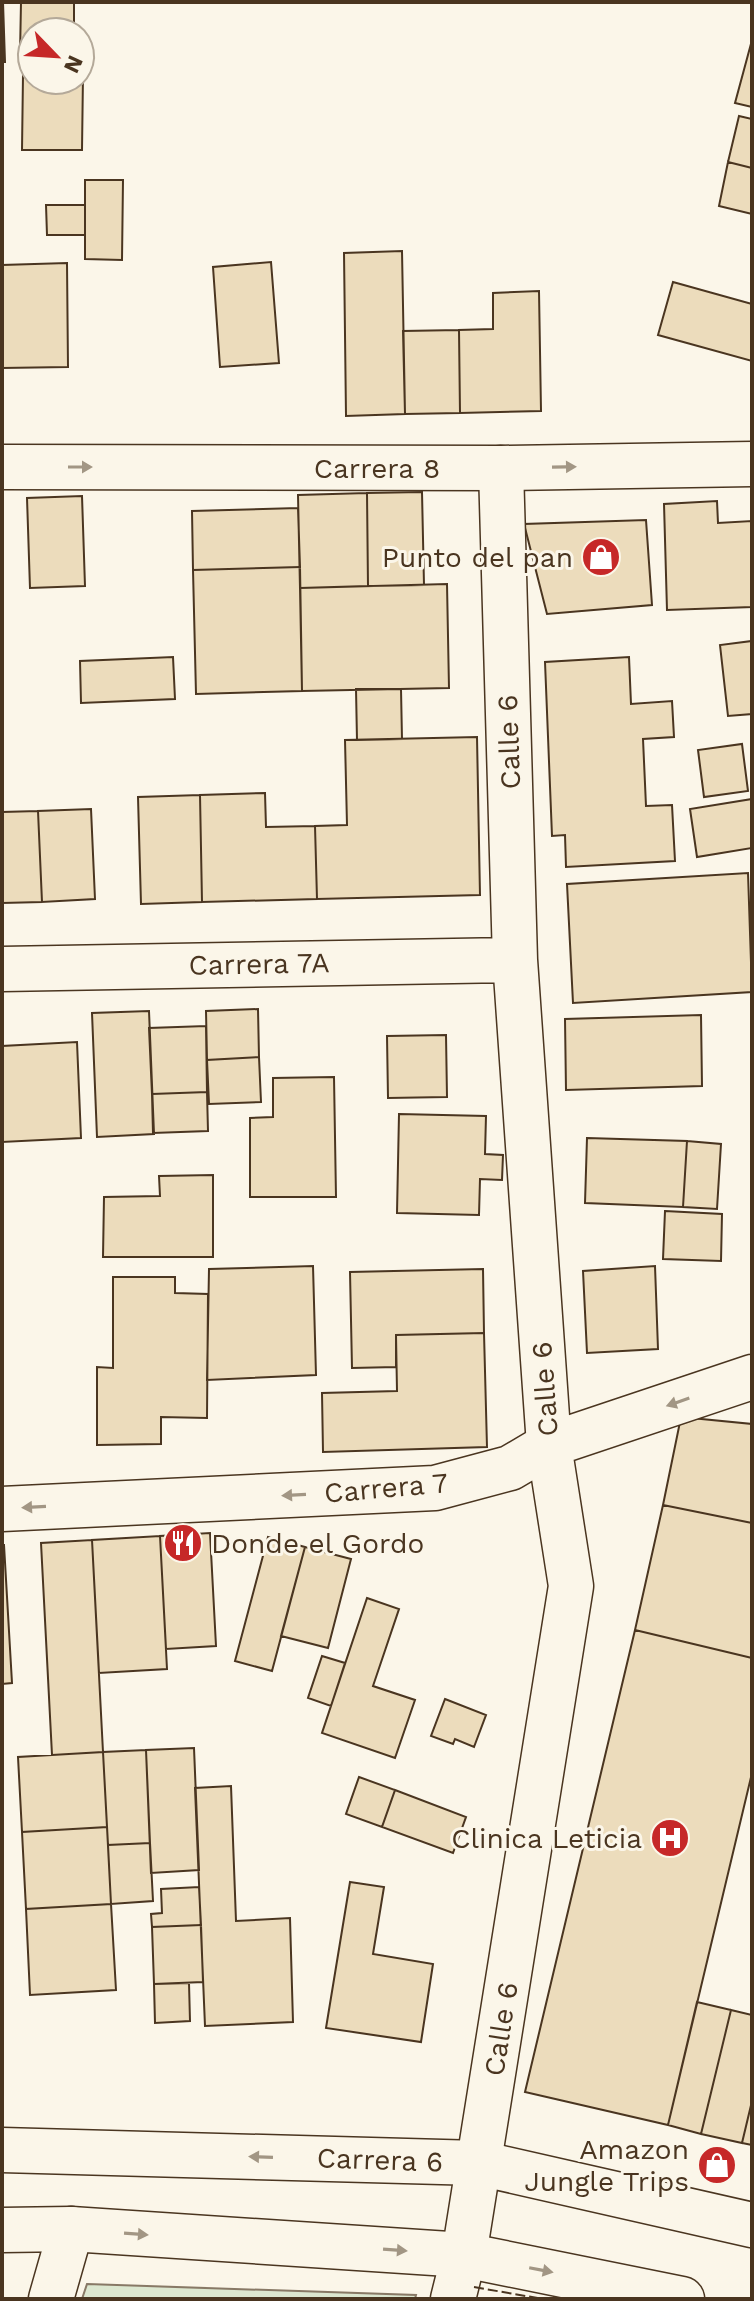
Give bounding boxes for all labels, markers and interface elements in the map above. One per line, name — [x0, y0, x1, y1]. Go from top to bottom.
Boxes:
north arrow — [16, 16, 96, 96]
text: N — [59, 52, 88, 77]
street label: Carrera 8 — [314, 452, 440, 485]
one-way arrow — [68, 461, 93, 473]
one-way arrow — [552, 461, 577, 473]
shop icon: Punto del pan — [580, 536, 622, 578]
place label: Punto del pan — [382, 541, 573, 574]
street label: Calle 6 — [491, 694, 527, 790]
street label: Carrera 7A — [188, 946, 330, 982]
street label: Calle 6 — [525, 1341, 565, 1437]
one-way arrow — [666, 1396, 690, 1409]
street label: Carrera 7 — [323, 1466, 449, 1510]
one-way arrow — [281, 1489, 306, 1502]
one-way arrow — [21, 1501, 46, 1514]
restaurant icon: Donde el Gordo — [162, 1522, 204, 1564]
place label: Donde el Gordo — [211, 1527, 424, 1560]
hospital icon: Clinica Leticia — [649, 1817, 691, 1859]
place label: Clinica Leticia — [451, 1822, 642, 1855]
street label: Calle 6 — [477, 1980, 525, 2078]
place label: Amazon Jungle Trips — [524, 2133, 689, 2198]
street label: Carrera 6 — [316, 2141, 444, 2179]
shop icon: Amazon Jungle Trips — [696, 2144, 738, 2186]
one-way arrow — [248, 2151, 273, 2164]
one-way arrow — [124, 2228, 149, 2241]
one-way arrow — [383, 2244, 408, 2257]
one-way arrow — [528, 2265, 553, 2277]

